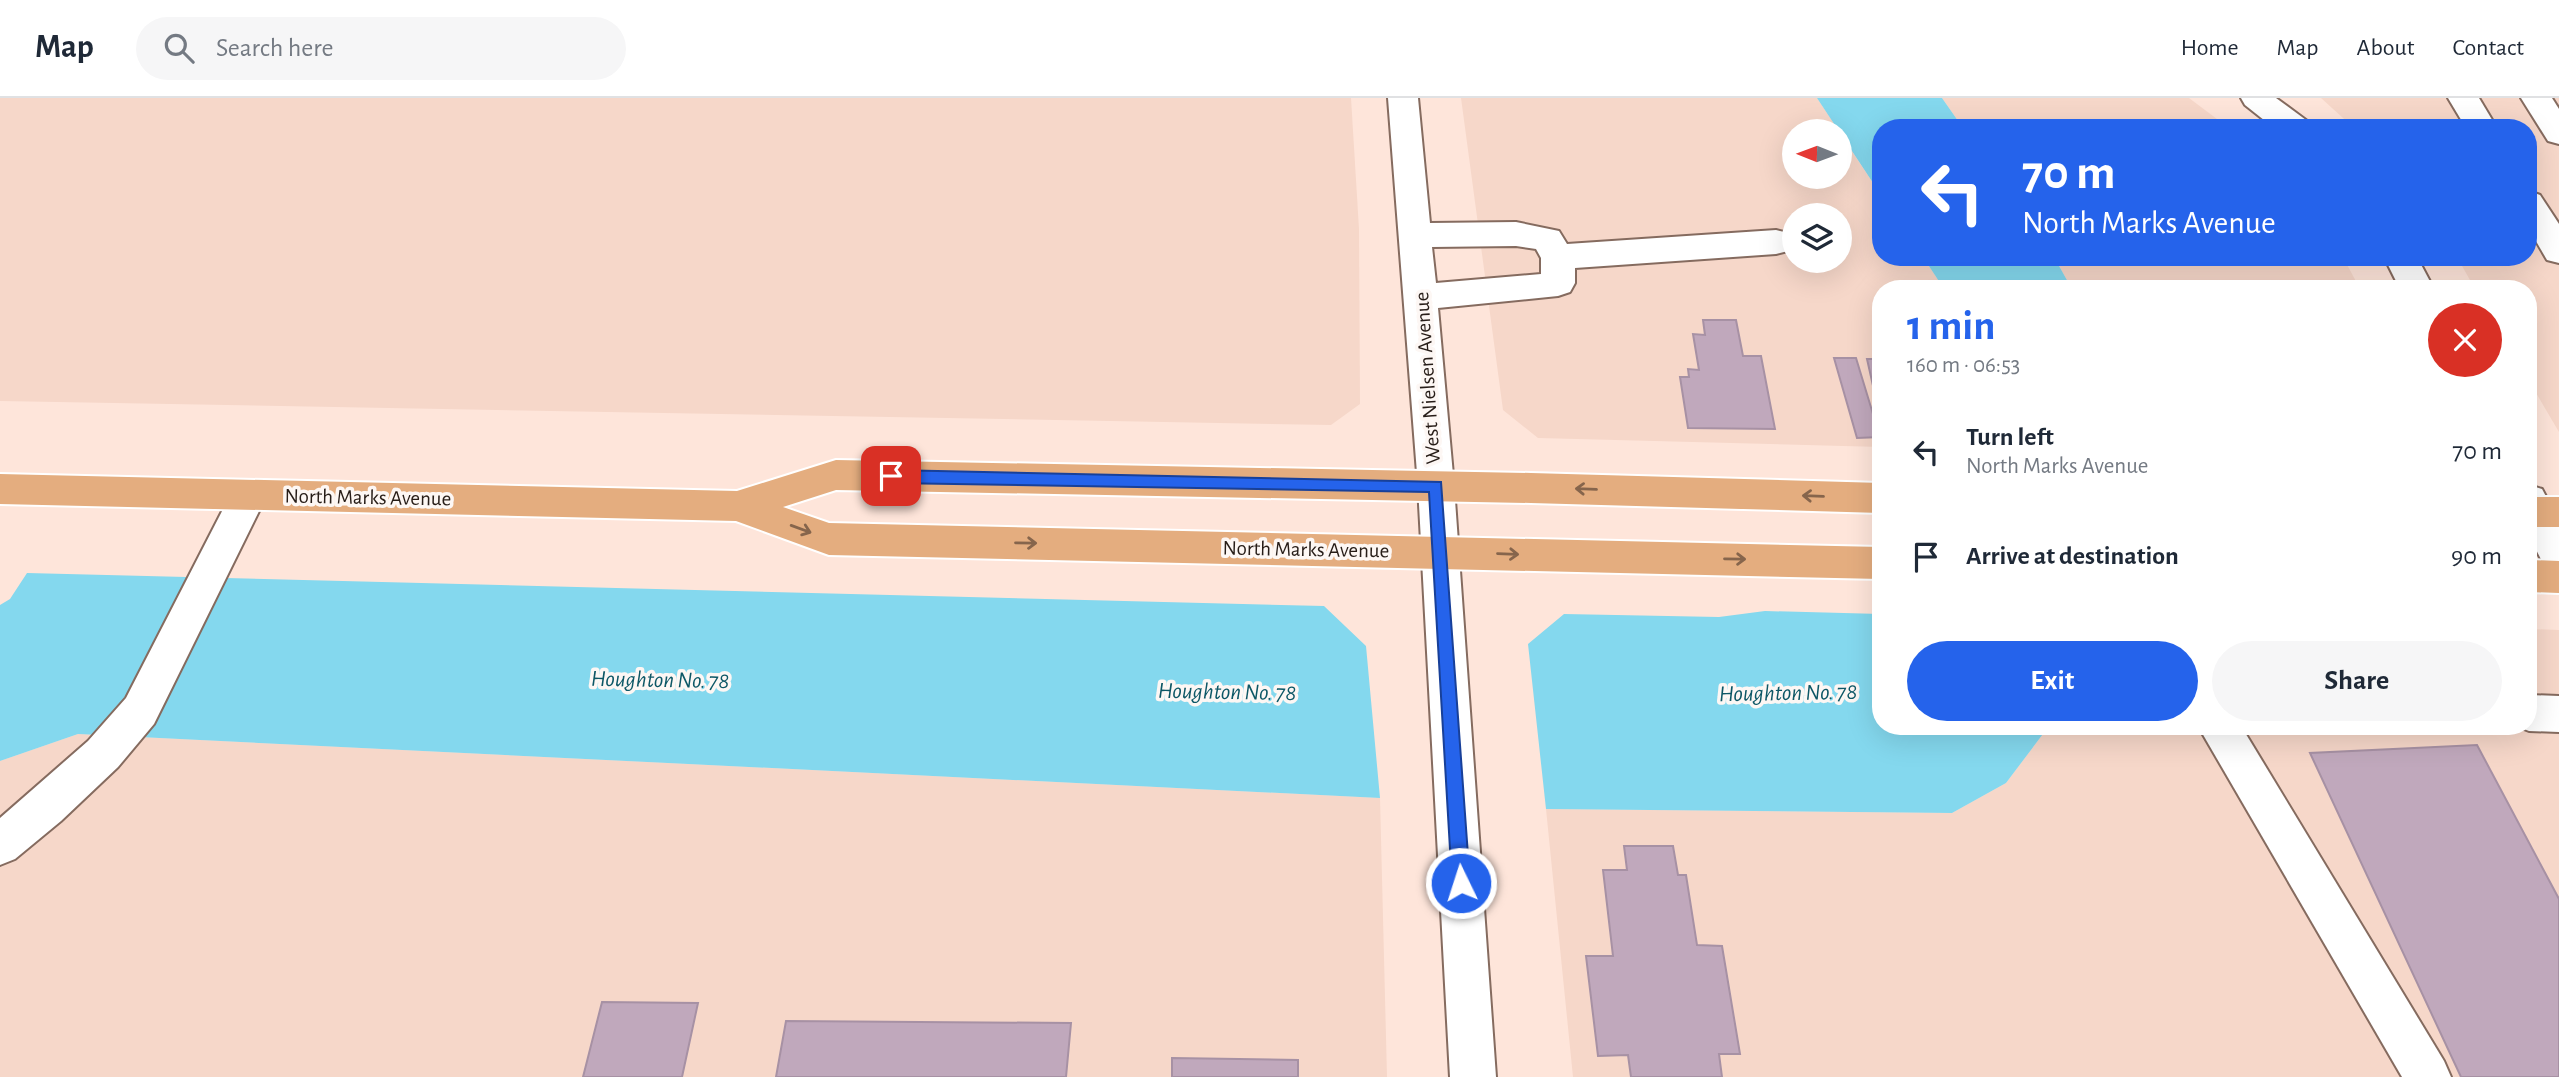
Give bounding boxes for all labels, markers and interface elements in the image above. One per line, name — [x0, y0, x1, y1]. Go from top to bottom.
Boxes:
search box — [136, 17, 626, 80]
icon: search — [160, 29, 198, 67]
text: Map — [35, 31, 94, 64]
text: Search here — [216, 35, 334, 61]
text: Home — [2181, 36, 2239, 60]
text: Map — [2277, 36, 2319, 60]
text: About — [2357, 36, 2414, 60]
text: Contact — [2452, 36, 2524, 60]
north arrow — [1782, 119, 1852, 189]
map controls — [1782, 119, 1852, 273]
icon: left — [1907, 147, 1998, 238]
text: 70 m — [2022, 149, 2116, 198]
button: layers — [1782, 203, 1852, 273]
text: North Marks Avenue — [2022, 207, 2276, 239]
street label: West Nielsen Avenue — [1411, 291, 1444, 465]
button: close — [2428, 303, 2502, 377]
text: 1 min — [1907, 305, 1996, 347]
text: 160 m · 06:53 — [1907, 354, 2020, 377]
text: Turn left — [1966, 424, 2054, 450]
icon: left — [1907, 433, 1945, 471]
text: 70 m — [2452, 438, 2502, 464]
pin — [861, 446, 921, 506]
text: North Marks Avenue — [1966, 455, 2148, 478]
icon: arrive — [872, 457, 910, 495]
one-way arrow — [1574, 483, 1597, 496]
street label: North Marks Avenue — [285, 486, 451, 509]
one-way arrow — [1802, 489, 1825, 503]
one-way arrow — [789, 524, 811, 536]
one-way arrow — [1015, 537, 1038, 550]
street label: North Marks Avenue — [1223, 538, 1389, 561]
icon: arrive — [1907, 538, 1945, 576]
text: Arrive at destination — [1966, 543, 2179, 569]
text: 90 m — [2451, 543, 2502, 569]
one-way arrow — [1496, 547, 1519, 560]
one-way arrow — [1724, 552, 1747, 566]
button: Exit — [1907, 641, 2198, 721]
button: Share — [2212, 641, 2502, 721]
water label: Houghton No. 78 — [591, 668, 729, 693]
water label: Houghton No. 78 — [1158, 680, 1296, 705]
water label: Houghton No. 78 — [1719, 681, 1857, 706]
position arrow — [1424, 846, 1498, 920]

